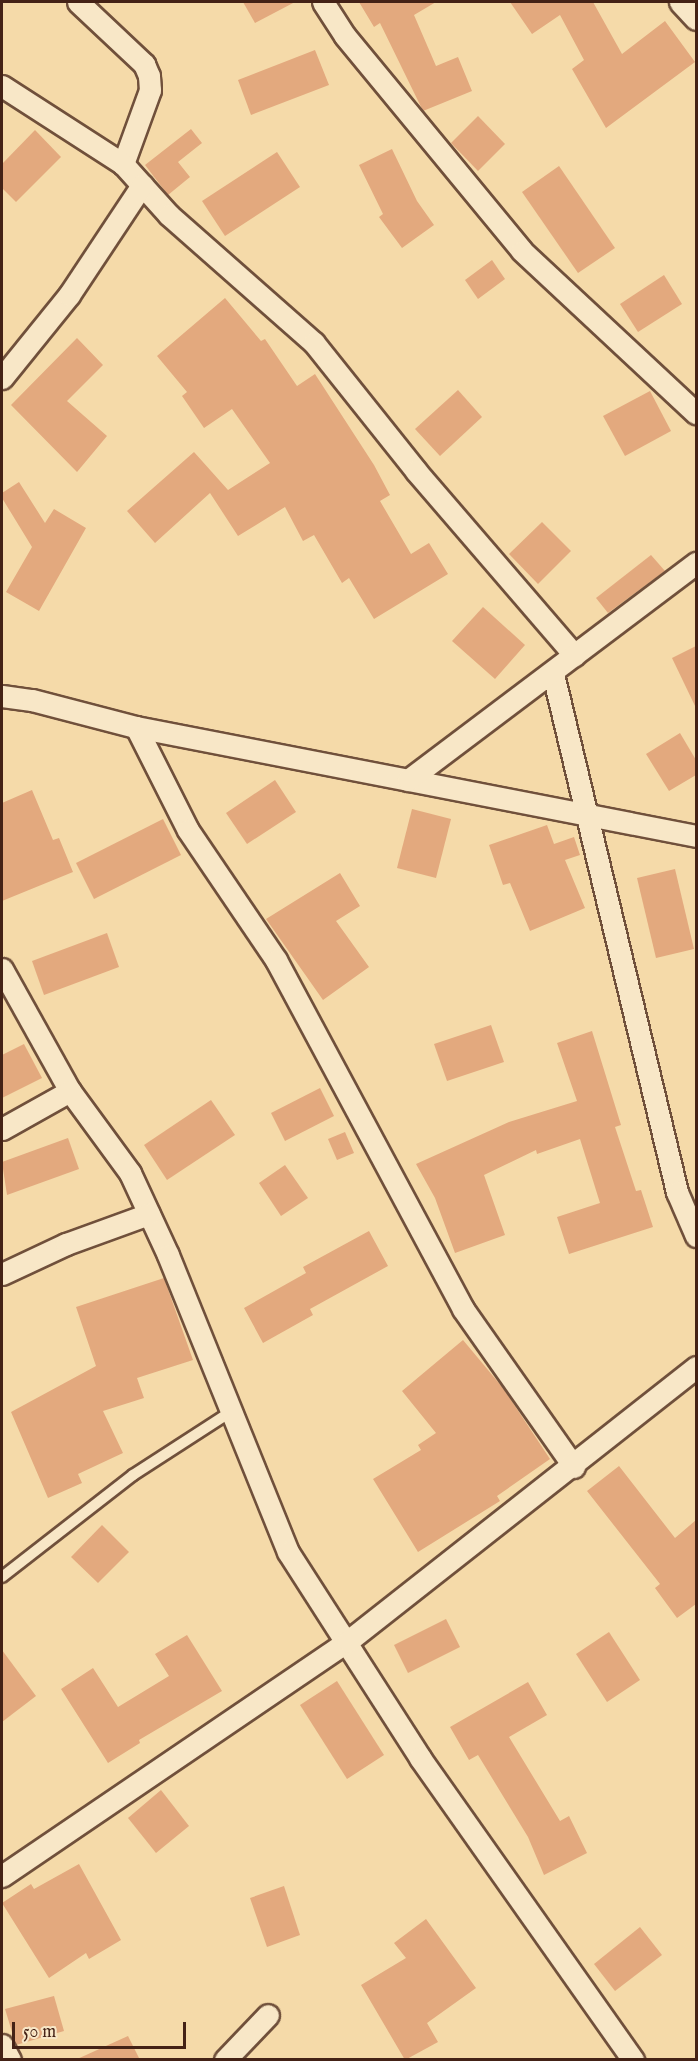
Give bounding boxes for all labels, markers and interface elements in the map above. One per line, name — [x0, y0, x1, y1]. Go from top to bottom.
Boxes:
scale bar — [15, 2010, 189, 2048]
text: 50 m — [23, 2021, 56, 2044]

